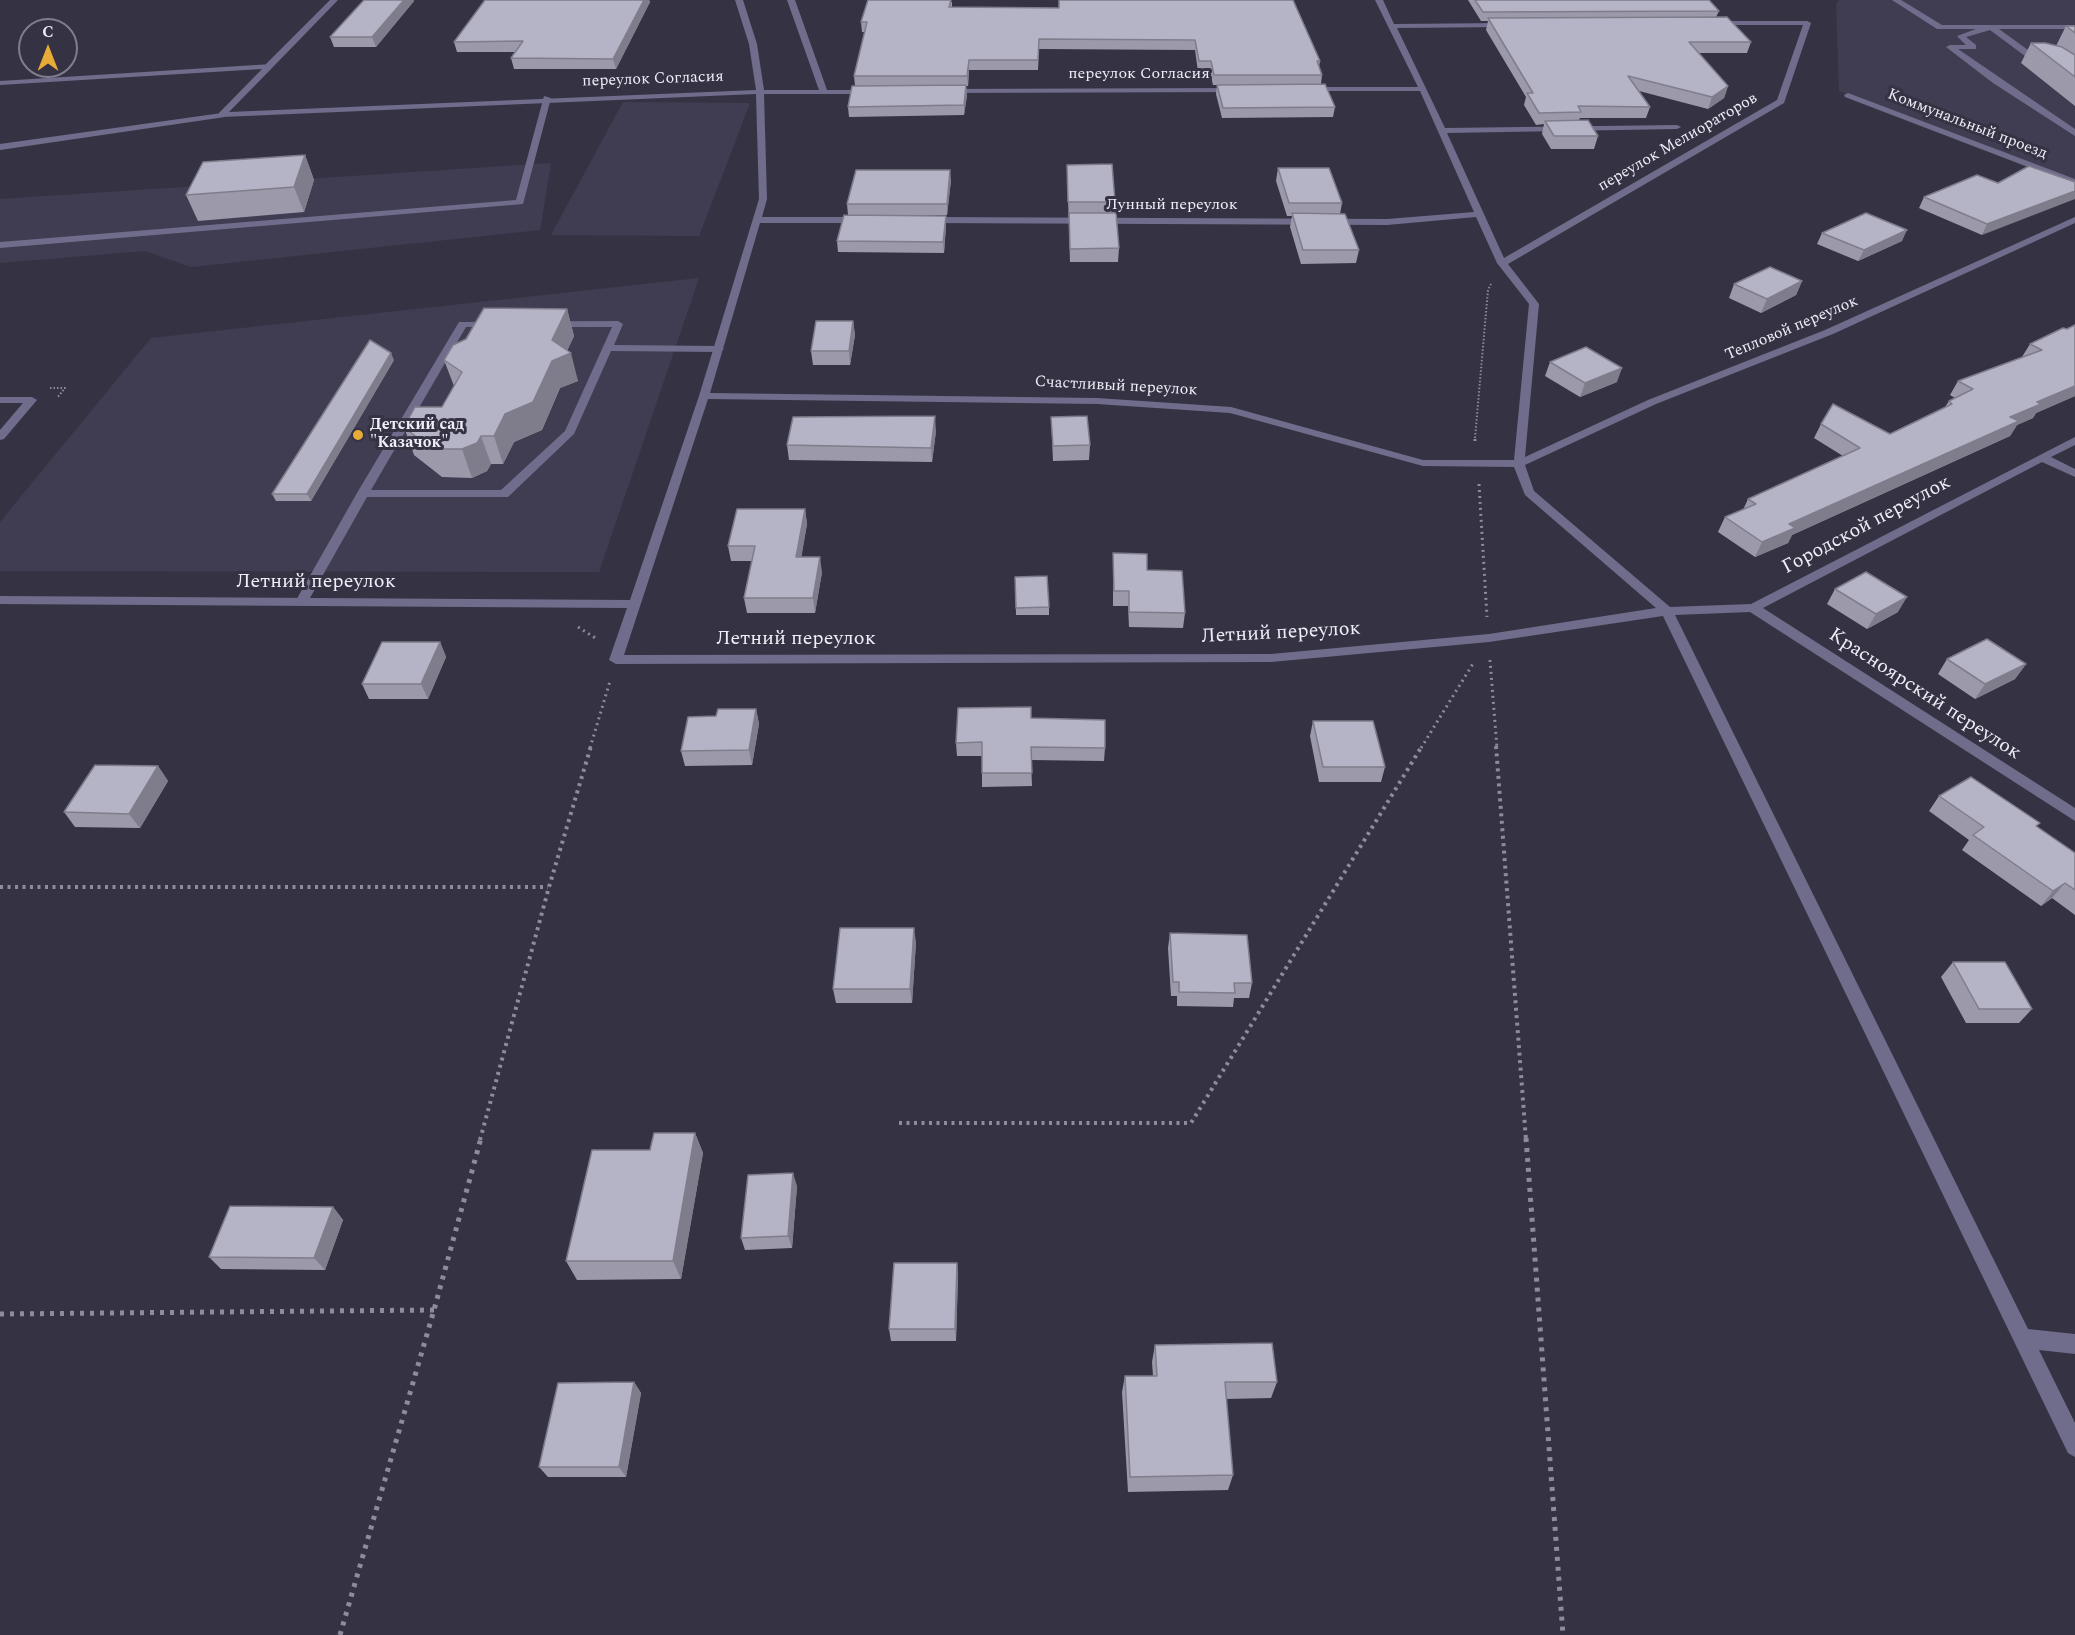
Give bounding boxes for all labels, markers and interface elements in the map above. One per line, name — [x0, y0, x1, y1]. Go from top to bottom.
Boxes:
north arrow — [18, 18, 78, 78]
text: С — [42, 20, 54, 44]
street label: переулок Согласия — [1068, 65, 1210, 85]
street label: переулок Согласия — [582, 68, 724, 92]
street label: Коммунальный проезд — [1884, 86, 2050, 164]
street label: переулок Мелиораторов — [1595, 89, 1761, 197]
street label: Лунный переулок — [1106, 196, 1238, 216]
street label: Тепловой переулок — [1723, 292, 1861, 366]
street label: Счастливый переулок — [1034, 373, 1198, 401]
place label: Детский сад "Казачок" — [370, 416, 464, 454]
marker: Детский сад "Казачок" — [351, 428, 365, 442]
street label: Городской переулок — [1779, 471, 1955, 581]
street label: Летний переулок — [236, 571, 396, 595]
street label: Летний переулок — [1201, 618, 1361, 650]
street label: Красноярский переулок — [1823, 624, 2025, 766]
street label: Летний переулок — [716, 628, 876, 652]

